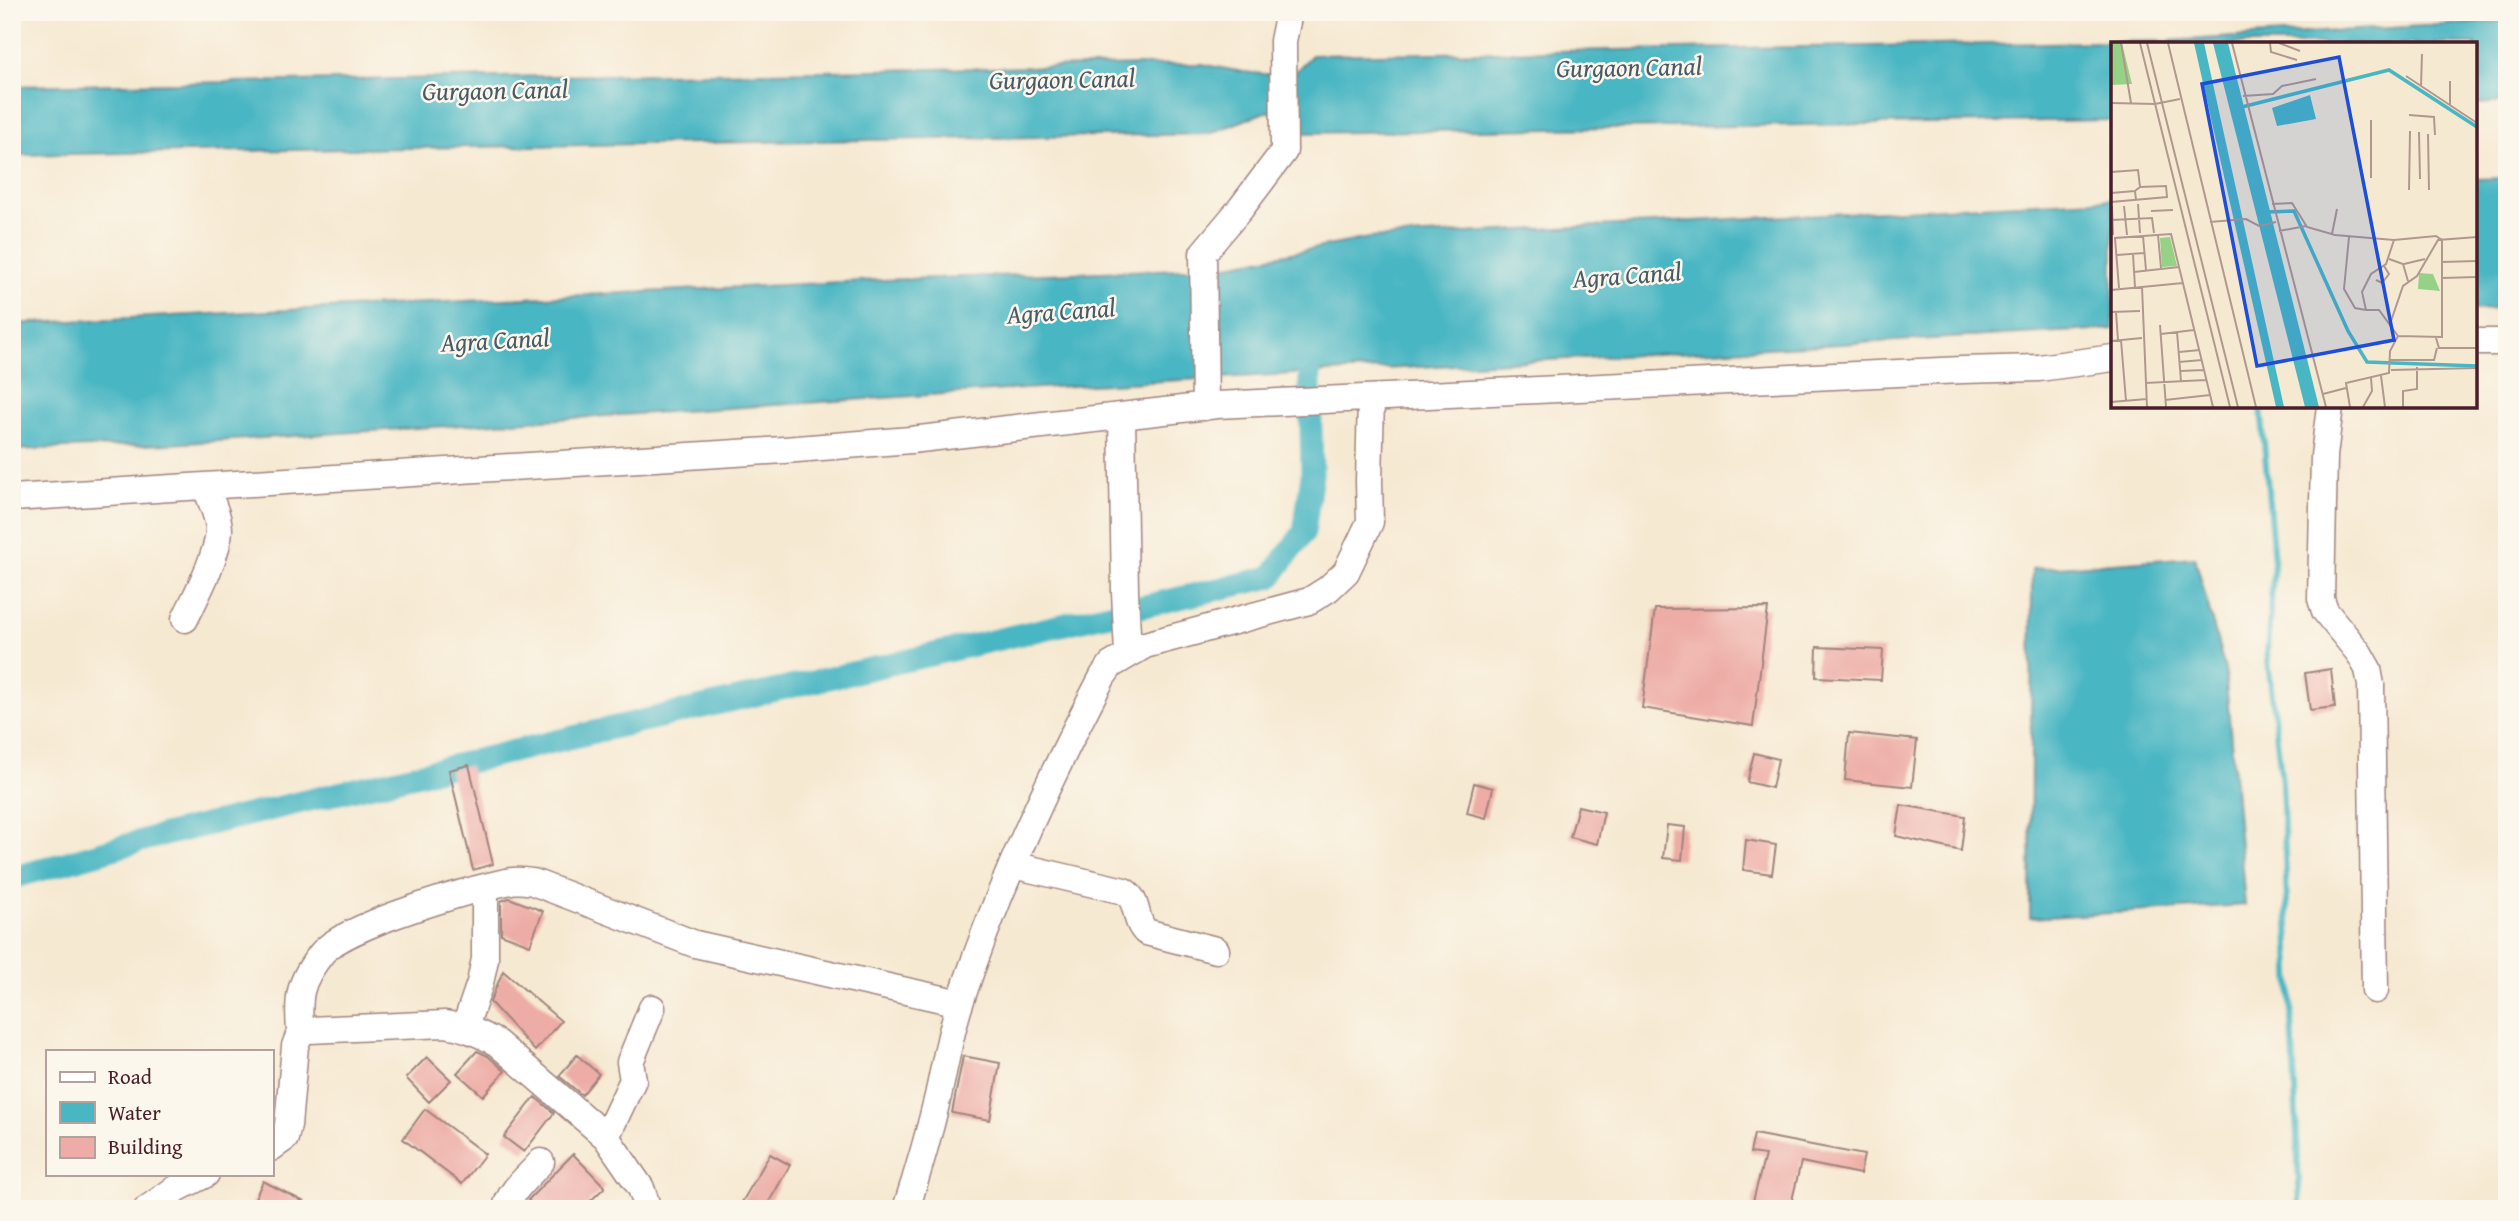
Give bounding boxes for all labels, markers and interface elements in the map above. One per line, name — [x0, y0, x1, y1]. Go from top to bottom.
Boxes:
inset map — [2111, 42, 2477, 408]
water label: Gurgaon Canal — [1556, 46, 1702, 87]
water label: Gurgaon Canal — [989, 58, 1135, 99]
water label: Gurgaon Canal — [422, 69, 568, 110]
water label: Agra Canal — [1570, 251, 1683, 298]
water label: Agra Canal — [1004, 287, 1117, 334]
water label: Agra Canal — [439, 317, 550, 362]
legend — [46, 1050, 273, 1176]
text: Road — [108, 1061, 153, 1092]
text: Water — [108, 1097, 161, 1128]
text: Building — [108, 1131, 183, 1162]

